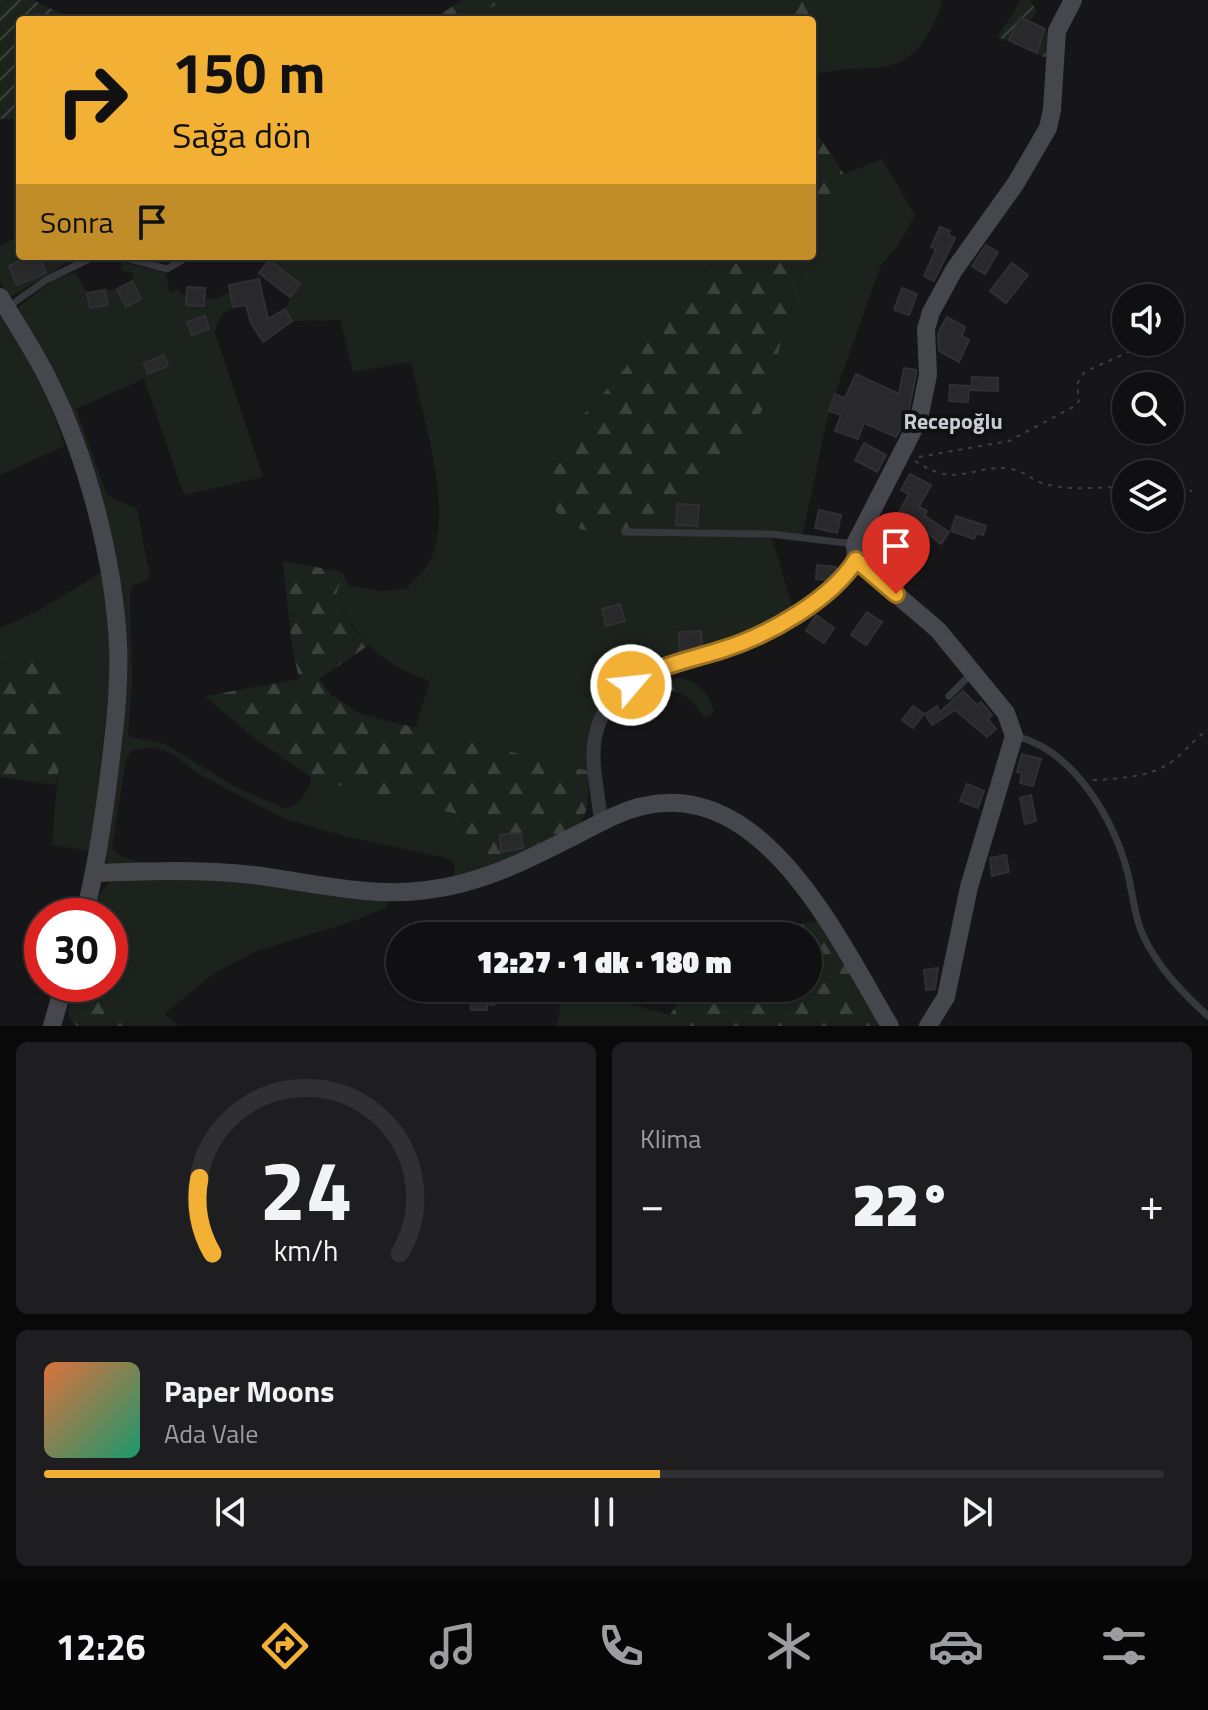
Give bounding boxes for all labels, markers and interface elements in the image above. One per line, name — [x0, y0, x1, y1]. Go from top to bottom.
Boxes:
text: 150 m — [172, 30, 325, 115]
icon: right — [40, 48, 144, 152]
text: Sağa dön — [172, 107, 311, 162]
text: Sonra — [40, 199, 114, 245]
icon: arrive — [130, 200, 174, 244]
map controls — [1112, 284, 1184, 532]
button: sound — [1112, 284, 1184, 356]
button: search — [1112, 372, 1184, 444]
district label: Recepoğlu — [903, 404, 1003, 438]
button: layers — [1112, 460, 1184, 532]
pin — [862, 512, 930, 594]
icon: arrive — [874, 524, 918, 568]
position arrow — [589, 643, 673, 727]
speed limit sign: 30 — [24, 898, 128, 1002]
text: 12:27 · 1 dk · 180 m — [477, 939, 731, 985]
text: Klima — [640, 1119, 701, 1158]
text: 24 — [259, 1126, 353, 1252]
text: 22° — [853, 1158, 952, 1249]
text: − — [640, 1170, 665, 1237]
text: + — [1139, 1170, 1164, 1237]
text: km/h — [274, 1229, 338, 1272]
text: Paper Moons — [164, 1368, 334, 1414]
text: Ada Vale — [164, 1414, 258, 1453]
icon: previous — [209, 1490, 253, 1534]
icon: pause — [582, 1490, 626, 1534]
icon: next — [955, 1490, 999, 1534]
icon: directions — [257, 1618, 313, 1674]
icon: music — [425, 1618, 481, 1674]
icon: phone — [593, 1618, 649, 1674]
icon: climate — [761, 1618, 817, 1674]
icon: car — [928, 1618, 984, 1674]
icon: filters — [1096, 1618, 1152, 1674]
text: 12:26 — [56, 1619, 146, 1674]

